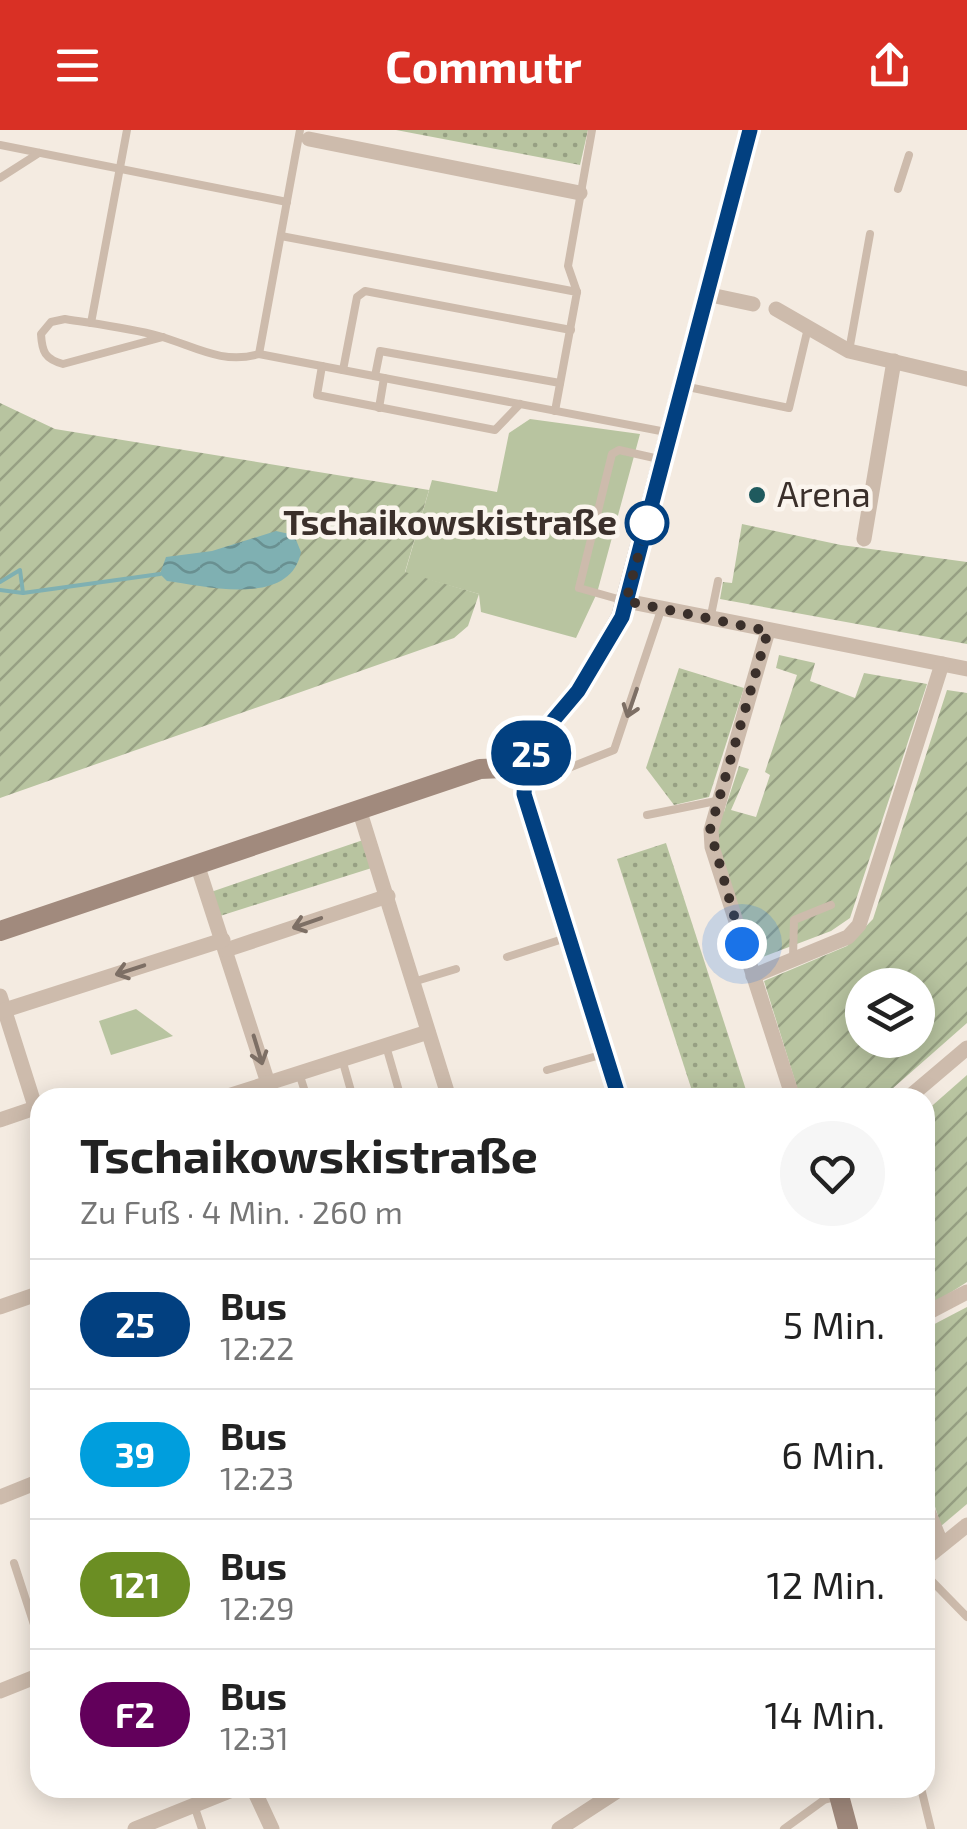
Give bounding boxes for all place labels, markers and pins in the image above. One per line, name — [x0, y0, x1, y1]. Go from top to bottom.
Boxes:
place label: Arena — [777, 472, 871, 514]
marker: Arena — [746, 484, 768, 506]
place label: Tschaikowskistraße — [283, 500, 617, 542]
marker: Tschaikowskistraße — [626, 502, 668, 544]

